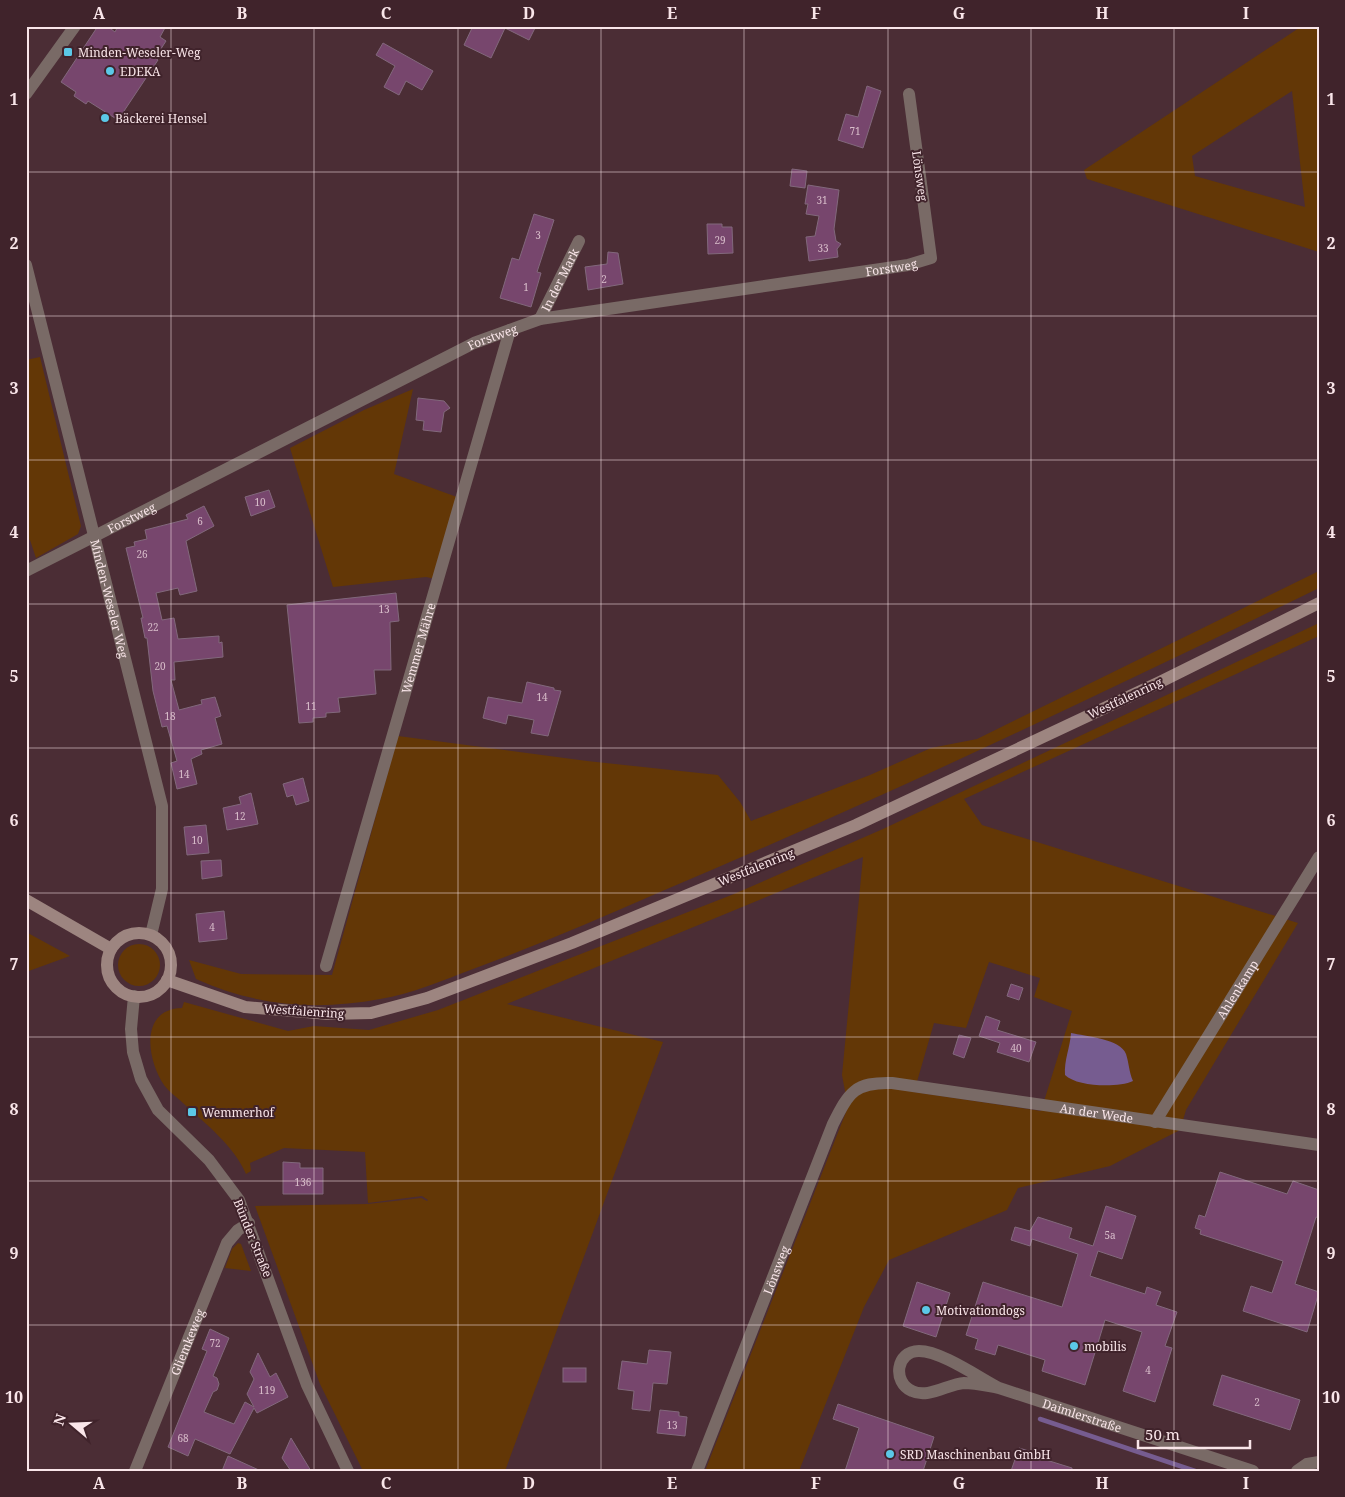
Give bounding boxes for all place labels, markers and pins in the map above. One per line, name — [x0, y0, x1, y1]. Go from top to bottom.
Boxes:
place label: Minden-Weseler-Weg — [78, 44, 201, 61]
marker: Minden-Weseler-Weg — [62, 46, 74, 58]
place label: EDEKA — [120, 63, 161, 80]
marker: EDEKA — [104, 65, 116, 77]
place label: Bäckerei Hensel — [115, 110, 207, 127]
marker: Bäckerei Hensel — [99, 112, 111, 124]
place label: Wemmerhof — [202, 1104, 276, 1121]
marker: Wemmerhof — [186, 1106, 198, 1118]
place label: Motivationdogs — [936, 1302, 1025, 1319]
marker: Motivationdogs — [920, 1304, 932, 1316]
place label: mobilis — [1084, 1338, 1126, 1355]
marker: mobilis — [1068, 1340, 1080, 1352]
place label: SRD Maschinenbau GmbH — [900, 1446, 1051, 1463]
marker: SRD Maschinenbau GmbH — [884, 1448, 896, 1460]

